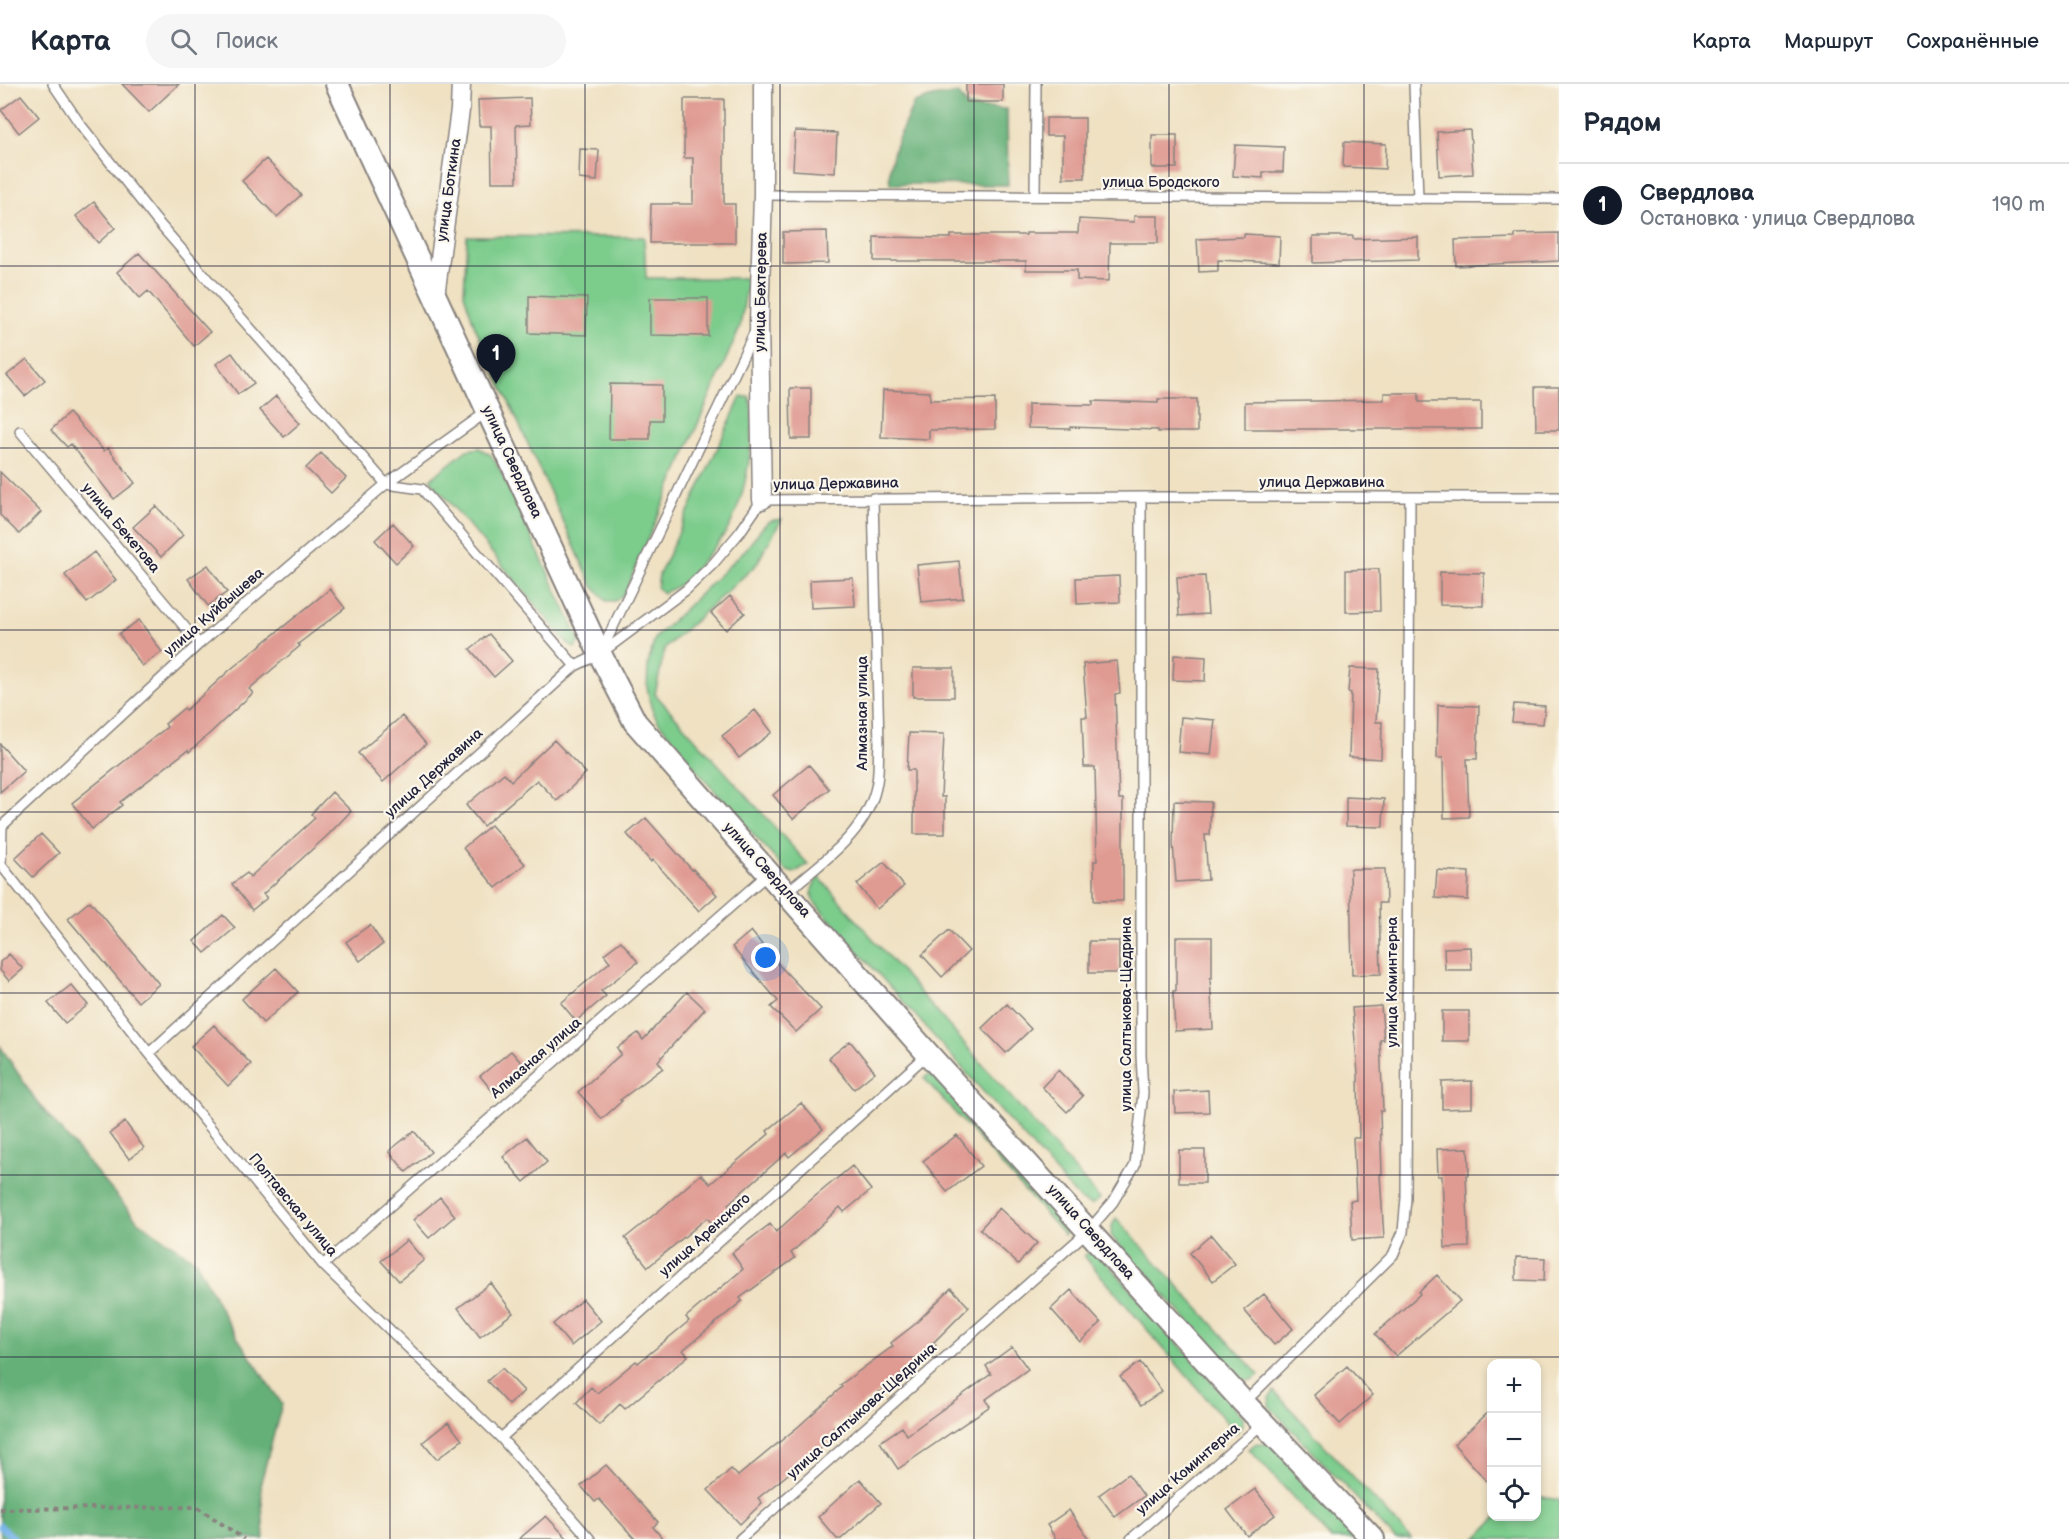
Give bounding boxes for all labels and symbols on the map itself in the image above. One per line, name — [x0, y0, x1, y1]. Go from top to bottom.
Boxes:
street label: улица Боткина — [432, 137, 466, 243]
street label: улица Бродского — [1102, 173, 1220, 192]
street label: улица Бехтерева — [750, 232, 772, 352]
pin: 1 — [476, 334, 516, 384]
street label: улица Свердлова — [478, 403, 546, 521]
street label: улица Державина — [773, 473, 899, 495]
street label: улица Державина — [1259, 473, 1385, 492]
street label: улица Бекетова — [78, 479, 164, 577]
street label: улица Куйбышева — [160, 563, 268, 661]
street label: Алмазная улица — [853, 655, 872, 771]
street label: улица Державина — [381, 724, 487, 822]
street label: улица Свердлова — [719, 818, 815, 922]
street label: улица Салтыкова-Щедрина — [1117, 916, 1136, 1111]
street label: улица Коминтерна — [1383, 916, 1402, 1047]
your location — [751, 943, 780, 972]
street label: Алмазная улица — [486, 1013, 586, 1103]
street label: Полтавская улица — [244, 1150, 342, 1260]
street label: улица Свердлова — [1043, 1180, 1139, 1284]
street label: улица Аренского — [655, 1189, 755, 1281]
street label: улица Салтыкова-Щедрина — [783, 1339, 941, 1483]
street label: улица Коминтерна — [1132, 1419, 1244, 1519]

